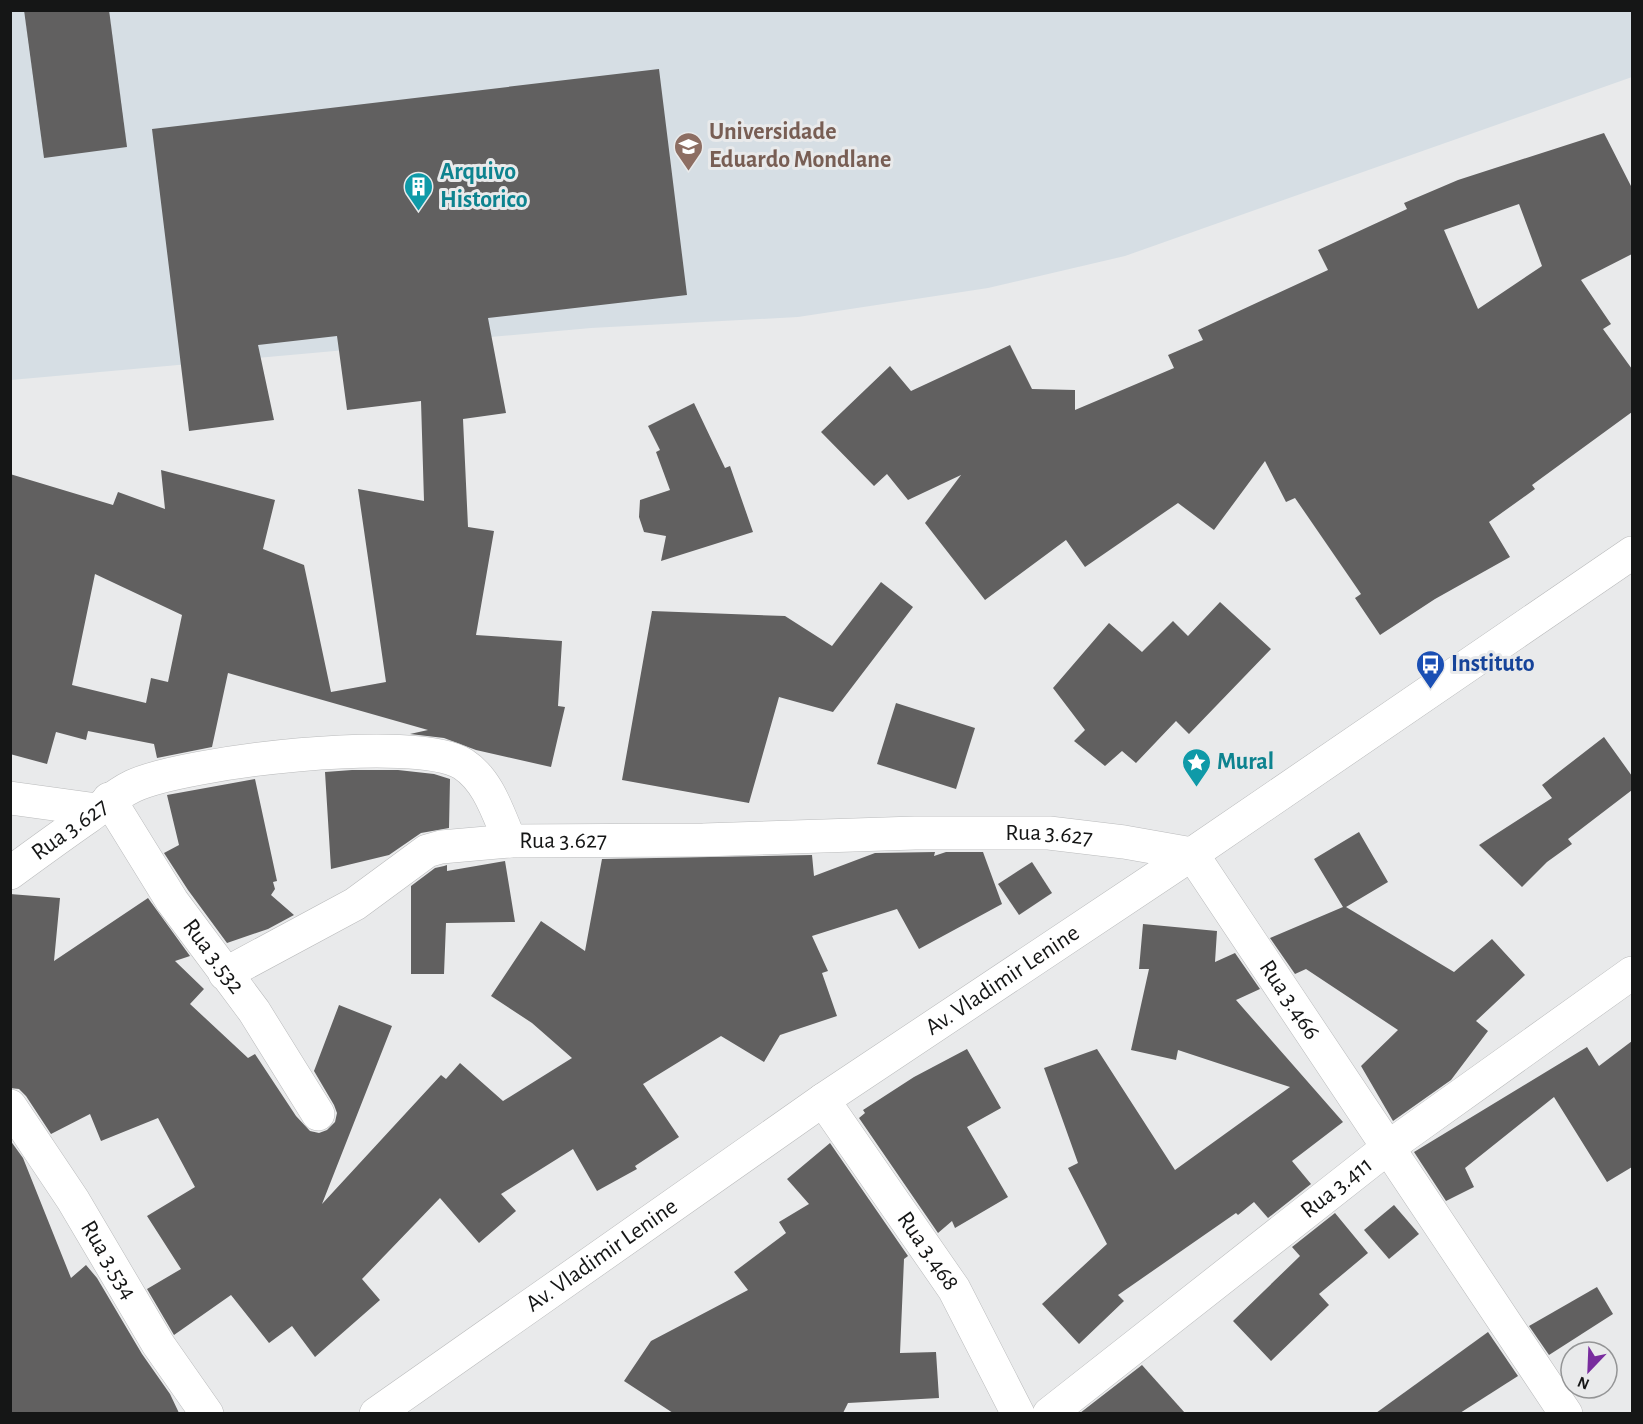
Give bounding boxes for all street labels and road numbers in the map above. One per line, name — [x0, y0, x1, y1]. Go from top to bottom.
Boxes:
street label: Rua 3.627 — [27, 794, 113, 865]
street label: Rua 3.627 — [1005, 821, 1094, 850]
street label: Rua 3.627 — [519, 828, 607, 853]
street label: Rua 3.532 — [178, 915, 249, 998]
street label: Av. Vladimir Lenine — [921, 921, 1084, 1040]
street label: Rua 3.466 — [1255, 956, 1324, 1044]
street label: Rua 3.411 — [1296, 1153, 1377, 1223]
street label: Av. Vladimir Lenine — [522, 1194, 682, 1317]
street label: Rua 3.468 — [892, 1208, 963, 1295]
street label: Rua 3.534 — [76, 1217, 141, 1304]

